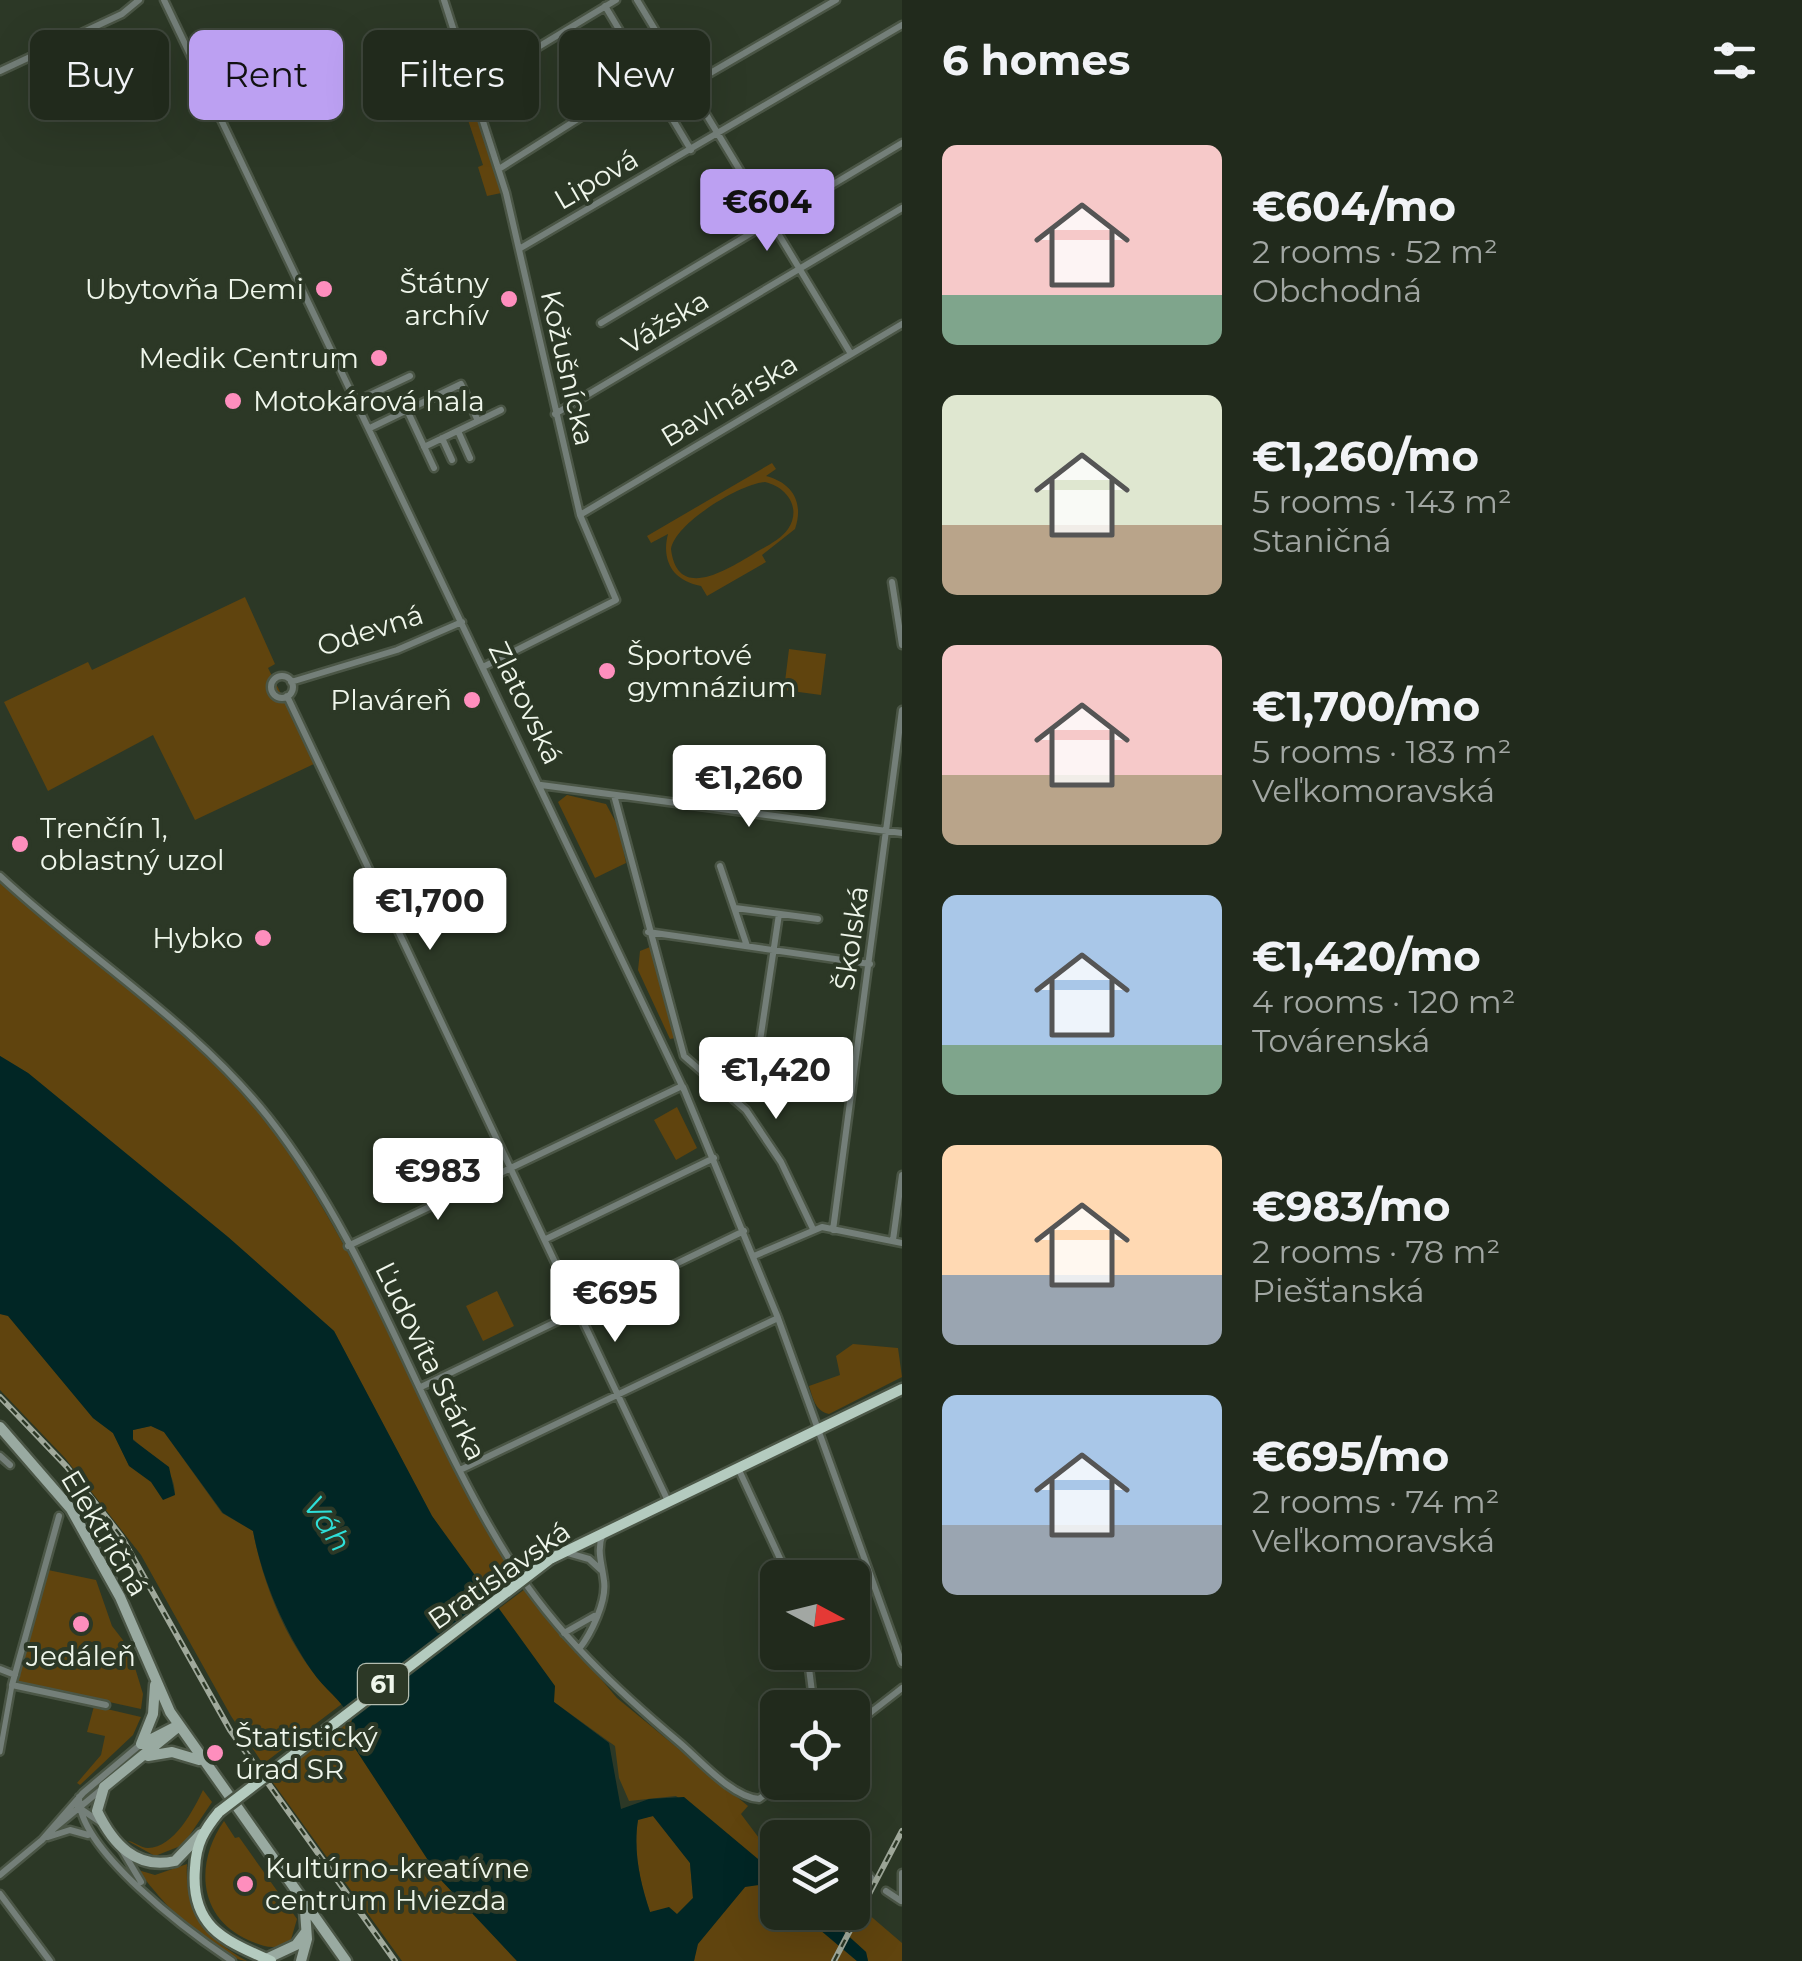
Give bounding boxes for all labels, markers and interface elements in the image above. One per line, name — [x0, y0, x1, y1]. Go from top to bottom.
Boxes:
chip: Buy — [30, 30, 169, 120]
chip: Rent — [189, 30, 343, 120]
chip: Filters — [363, 30, 539, 120]
chip: New — [559, 30, 710, 120]
icon: filters — [1707, 33, 1762, 88]
text: 6 homes — [942, 34, 1130, 86]
street label: Lipová — [548, 141, 644, 217]
pin: €604 — [708, 169, 826, 254]
text: €604/mo — [1252, 180, 1456, 232]
text: €604 — [722, 182, 812, 221]
icon: home — [1022, 185, 1142, 305]
text: 2 rooms · 52 m² — [1252, 232, 1498, 271]
place label: Štátny archív — [400, 266, 490, 332]
text: Obchodná — [1252, 271, 1422, 310]
place label: Ubytovňa Demi — [85, 272, 304, 306]
marker: Ubytovňa Demi — [313, 278, 335, 300]
street label: Vážska — [615, 283, 715, 361]
street label: Kožušnícka — [534, 287, 602, 449]
marker: Štátny archív — [498, 288, 520, 310]
place label: Medik Centrum — [139, 341, 359, 375]
street label: Bavlnárska — [655, 346, 803, 454]
marker: Medik Centrum — [368, 347, 390, 369]
place label: Motokárová hala — [253, 384, 485, 418]
marker: Motokárová hala — [222, 390, 244, 412]
text: €1,260/mo — [1252, 430, 1479, 482]
icon: home — [1022, 435, 1142, 555]
text: 5 rooms · 143 m² — [1252, 482, 1512, 521]
text: Staničná — [1252, 521, 1392, 560]
street label: Odevná — [313, 597, 427, 663]
street label: Zlatovská — [482, 636, 570, 770]
place label: Športové gymnázium — [627, 638, 797, 704]
marker: Športové gymnázium — [596, 660, 618, 682]
text: €1,700/mo — [1252, 680, 1480, 732]
place label: Plaváreň — [330, 683, 452, 717]
icon: home — [1022, 685, 1142, 805]
marker: Plaváreň — [461, 689, 483, 711]
text: 5 rooms · 183 m² — [1252, 732, 1512, 771]
pin: €1,260 — [668, 745, 830, 830]
text: €1,260 — [695, 758, 803, 797]
text: Veľkomoravská — [1252, 771, 1495, 810]
place label: Trenčín 1, oblastný uzol — [40, 811, 225, 877]
marker: Trenčín 1, oblastný uzol — [9, 833, 31, 855]
pin: €1,700 — [349, 868, 511, 953]
text: €1,700 — [375, 881, 485, 920]
street label: Školská — [827, 884, 875, 992]
place label: Hybko — [152, 921, 243, 955]
marker: Hybko — [252, 927, 274, 949]
text: €1,420/mo — [1252, 930, 1481, 982]
icon: home — [1022, 935, 1142, 1055]
text: 4 rooms · 120 m² — [1252, 982, 1515, 1021]
text: Továrenská — [1252, 1021, 1431, 1060]
pin: €1,420 — [695, 1037, 857, 1122]
text: €1,420 — [721, 1050, 831, 1089]
pin: €983 — [379, 1138, 497, 1223]
text: €983 — [395, 1151, 481, 1190]
text: €983/mo — [1252, 1180, 1451, 1232]
icon: home — [1022, 1185, 1142, 1305]
text: 2 rooms · 78 m² — [1252, 1232, 1500, 1271]
street label: Ľudovíta Stárka — [368, 1256, 494, 1466]
pin: €695 — [556, 1260, 674, 1345]
text: Piešťanská — [1252, 1271, 1425, 1310]
text: €695 — [572, 1273, 658, 1312]
text: €695/mo — [1252, 1430, 1449, 1482]
icon: home — [1022, 1435, 1142, 1555]
street label: Električná — [54, 1464, 156, 1602]
text: 2 rooms · 74 m² — [1252, 1482, 1500, 1521]
water label: Váh — [295, 1489, 360, 1559]
street label: Bratislavská — [421, 1514, 577, 1636]
text: Veľkomoravská — [1252, 1521, 1495, 1560]
north arrow — [760, 1560, 870, 1670]
map controls — [760, 1560, 870, 1930]
marker: Jedáleň — [70, 1613, 92, 1635]
place label: Jedáleň — [25, 1639, 136, 1673]
road number: 61 — [358, 1664, 408, 1704]
button: locate — [760, 1690, 870, 1800]
place label: Štatistický úrad SR — [235, 1720, 379, 1786]
marker: Štatistický úrad SR — [204, 1742, 226, 1764]
button: layers — [760, 1820, 870, 1930]
place label: Kultúrno-kreatívne centrum Hviezda — [265, 1851, 529, 1917]
marker: Kultúrno-kreatívne centrum Hviezda — [234, 1873, 256, 1895]

